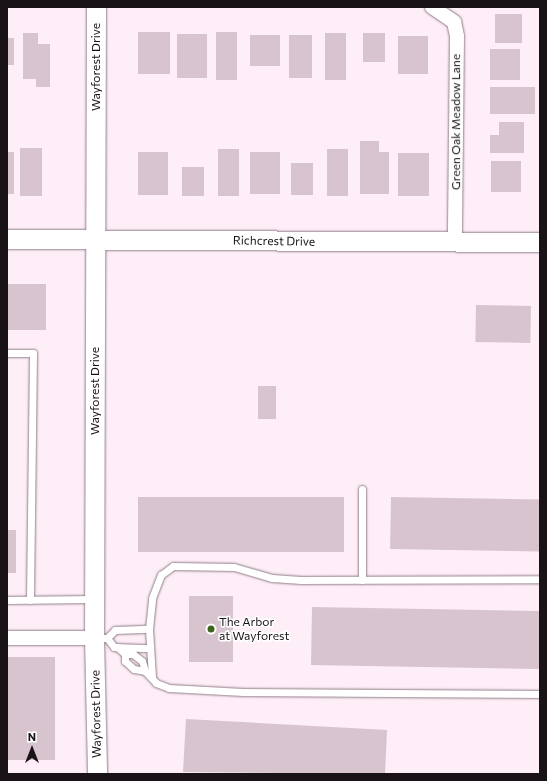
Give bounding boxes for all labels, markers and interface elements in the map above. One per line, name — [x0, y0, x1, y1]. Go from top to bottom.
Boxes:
street label: Wayforest Drive — [89, 23, 103, 111]
street label: Green Oak Meadow Lane — [449, 54, 463, 190]
street label: Richcrest Drive — [233, 233, 315, 249]
street label: Wayforest Drive — [88, 347, 102, 435]
place label: The Arbor at Wayforest — [219, 615, 289, 643]
marker: The Arbor at Wayforest — [206, 624, 216, 634]
street label: Wayforest Drive — [88, 670, 104, 758]
north arrow — [12, 729, 52, 769]
text: N — [28, 730, 36, 743]

